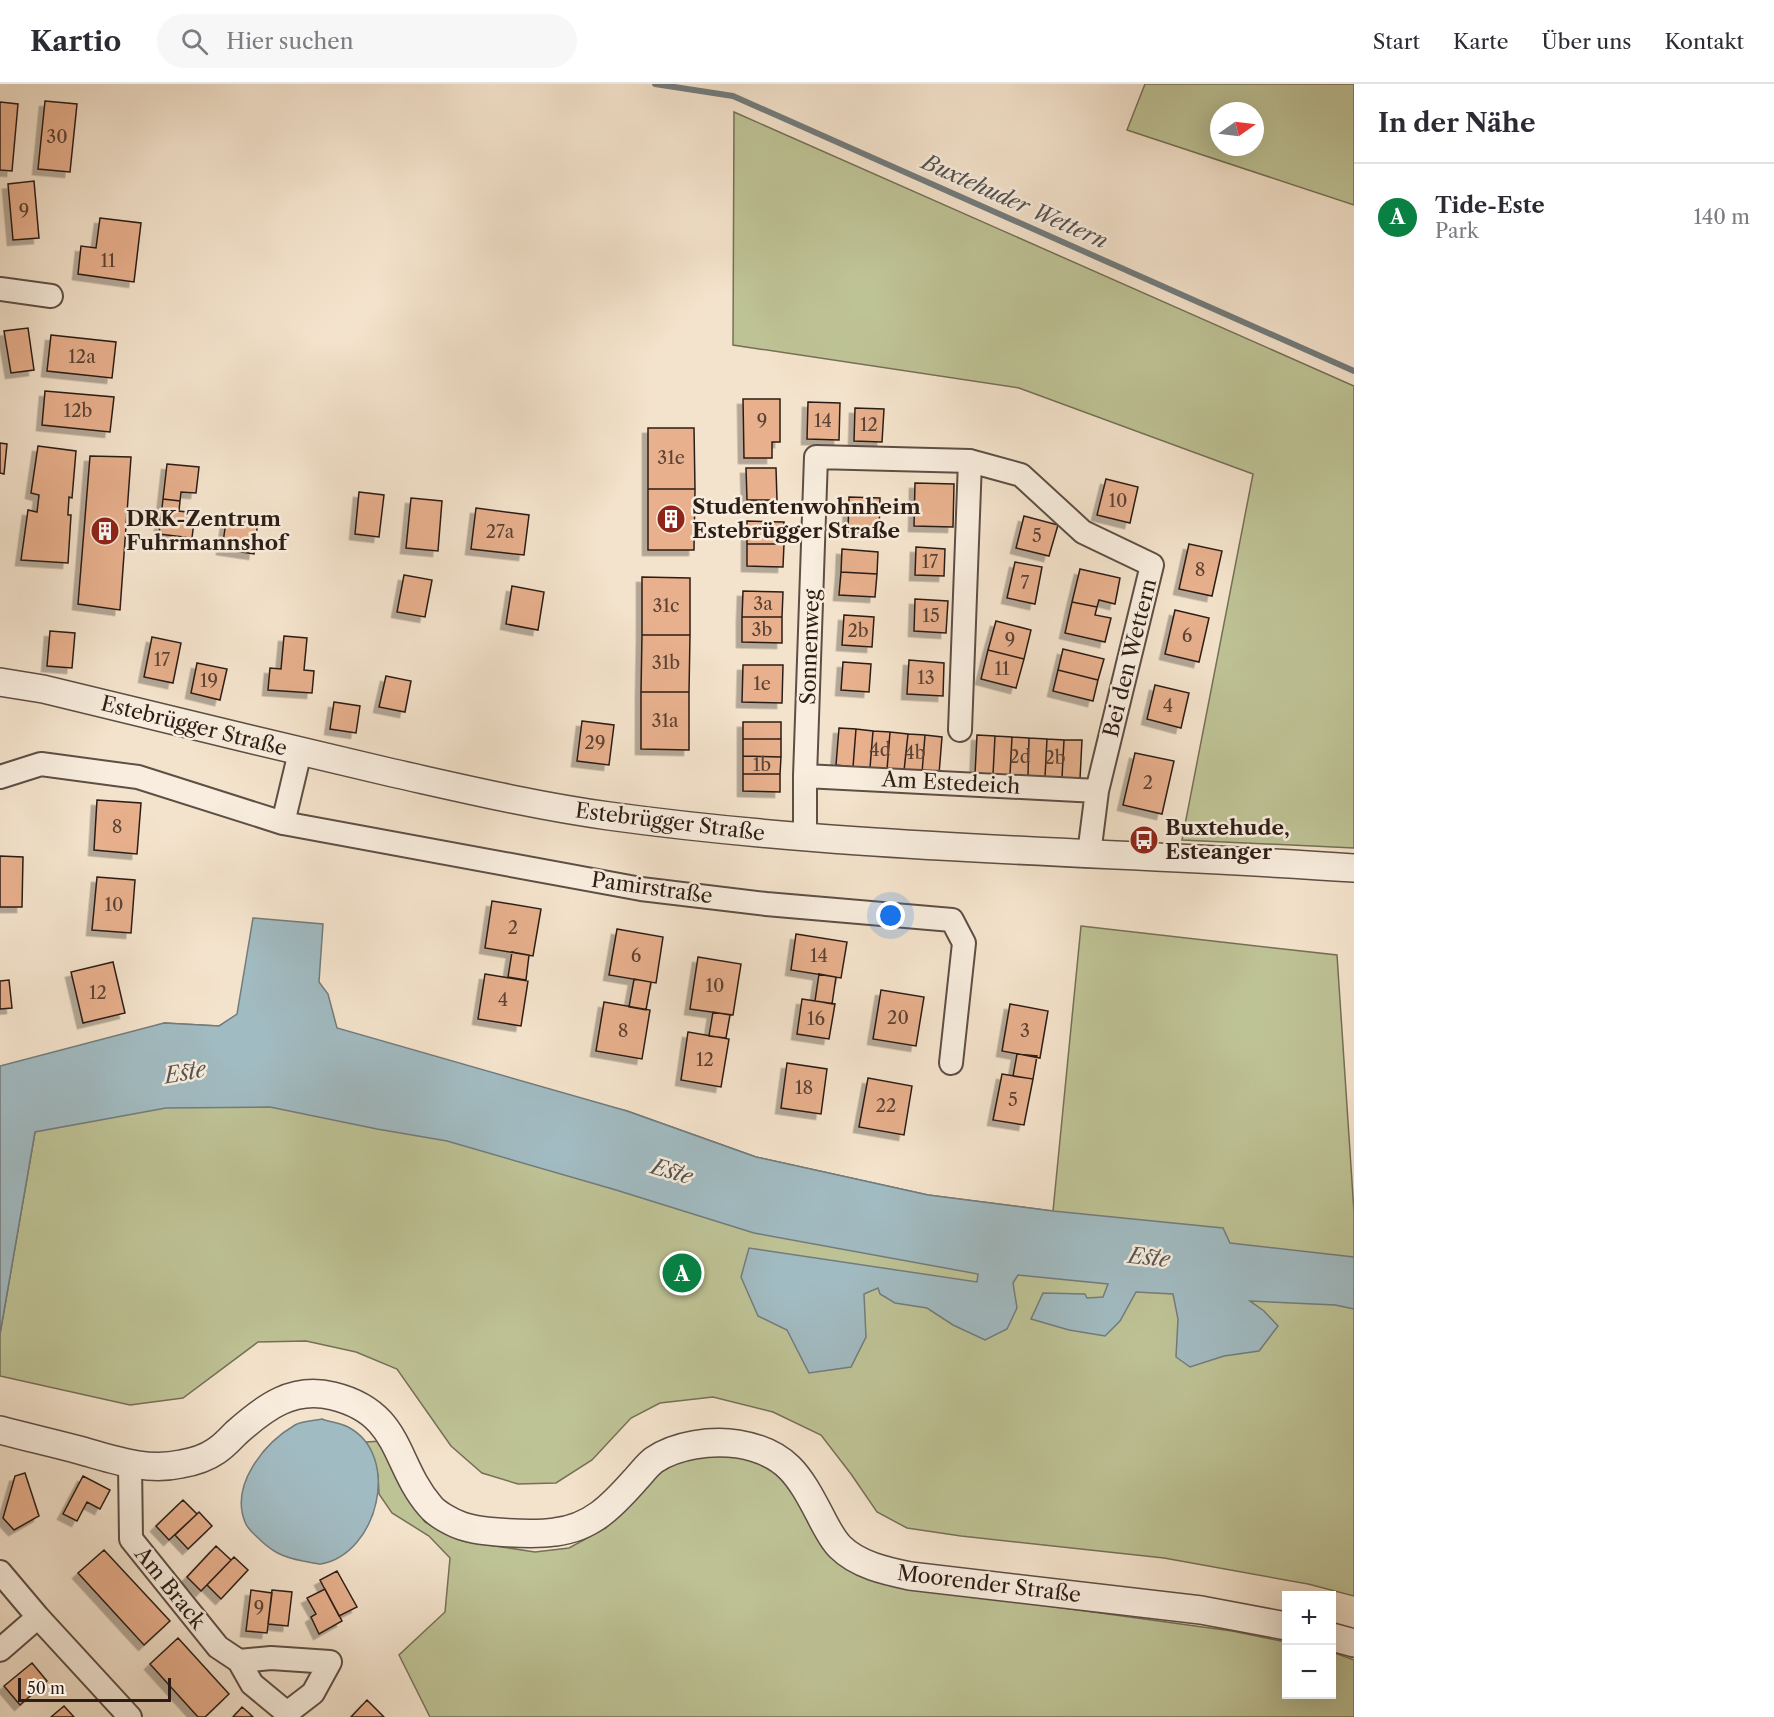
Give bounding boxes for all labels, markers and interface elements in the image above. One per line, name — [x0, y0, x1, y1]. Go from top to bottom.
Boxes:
search box — [157, 14, 577, 68]
text: Kartio — [30, 24, 121, 58]
icon: search — [178, 25, 211, 58]
text: Hier suchen — [226, 28, 353, 55]
text: Start — [1373, 29, 1420, 54]
text: Karte — [1453, 29, 1509, 54]
text: Über uns — [1542, 29, 1631, 54]
text: Kontakt — [1664, 29, 1744, 54]
north arrow — [1210, 102, 1264, 156]
text: In der Nähe — [1378, 107, 1535, 139]
house number: 30 — [46, 126, 68, 148]
water label: Buxtehuder Wettern — [916, 148, 1112, 255]
text: Tide-Este — [1435, 192, 1545, 219]
house number: 9 — [19, 200, 29, 222]
text: A — [1390, 205, 1405, 229]
text: 140 m — [1693, 205, 1750, 229]
text: Park — [1435, 219, 1478, 243]
house number: 11 — [100, 250, 116, 272]
house number: 12a — [68, 346, 96, 368]
house number: 12b — [64, 400, 93, 422]
house number: 9 — [757, 410, 767, 432]
house number: 14 — [814, 410, 832, 432]
house number: 12 — [860, 414, 878, 436]
house number: 31e — [657, 447, 685, 469]
house number: 10 — [1109, 490, 1127, 512]
place label: Studentenwohnheim Estebrügger Straße — [692, 494, 921, 543]
building icon: Studentenwohnheim Estebrügger Straße — [655, 503, 687, 535]
place label: DRK-Zentrum Fuhrmannshof — [126, 506, 290, 555]
building icon: DRK-Zentrum Fuhrmannshof — [89, 515, 121, 547]
house number: 27a — [486, 521, 515, 543]
house number: 5 — [1032, 525, 1042, 547]
house number: 17 — [922, 551, 938, 573]
house number: 8 — [1195, 559, 1205, 581]
house number: 7 — [1021, 572, 1030, 594]
street label: Bei den Wettern — [1098, 576, 1161, 740]
street label: Sonnenweg — [795, 588, 824, 705]
house number: 3a — [753, 593, 773, 615]
house number: 31c — [653, 595, 679, 617]
house number: 15 — [922, 605, 940, 627]
house number: 3b — [752, 619, 773, 641]
house number: 2b — [847, 620, 869, 642]
house number: 6 — [1182, 625, 1192, 647]
house number: 9 — [1005, 629, 1015, 651]
house number: 17 — [154, 649, 170, 671]
house number: 31b — [652, 652, 680, 674]
house number: 11 — [994, 658, 1010, 680]
house number: 13 — [917, 667, 935, 689]
house number: 19 — [200, 670, 218, 692]
house number: 1e — [753, 673, 771, 695]
street label: Estebrügger Straße — [99, 690, 290, 761]
house number: 4 — [1163, 695, 1173, 717]
house number: 31a — [652, 710, 679, 732]
house number: 29 — [585, 732, 605, 754]
house number: 4d — [869, 739, 891, 761]
house number: 4b — [904, 742, 926, 764]
house number: 2d — [1009, 746, 1031, 768]
house number: 2b — [1044, 747, 1066, 769]
house number: 1b — [753, 754, 771, 776]
street label: Am Estedeich — [880, 766, 1021, 799]
house number: 2 — [1143, 772, 1153, 794]
street label: Estebrügger Straße — [574, 797, 766, 846]
place label: Buxtehude, Esteanger — [1165, 815, 1290, 864]
house number: 8 — [112, 816, 122, 838]
bus stop icon: Buxtehude, Esteanger — [1128, 824, 1160, 856]
street label: Pamirstraße — [590, 867, 714, 908]
house number: 10 — [105, 894, 123, 916]
your location — [876, 901, 905, 930]
house number: 2 — [508, 917, 518, 939]
house number: 6 — [631, 945, 641, 967]
house number: 14 — [810, 945, 828, 967]
house number: 10 — [706, 975, 724, 997]
house number: 12 — [89, 982, 107, 1004]
house number: 4 — [498, 989, 508, 1011]
house number: 20 — [887, 1007, 909, 1029]
house number: 16 — [807, 1008, 825, 1030]
house number: 8 — [618, 1020, 628, 1042]
house number: 3 — [1020, 1020, 1030, 1042]
house number: 12 — [696, 1049, 714, 1071]
water label: Este — [160, 1055, 209, 1090]
house number: 18 — [795, 1077, 813, 1099]
house number: 5 — [1008, 1089, 1018, 1111]
house number: 22 — [876, 1095, 896, 1117]
water label: Este — [646, 1152, 697, 1191]
water label: Este — [1125, 1242, 1173, 1273]
pin: A — [662, 1250, 702, 1296]
street label: Am Brack — [129, 1541, 212, 1634]
street label: Moorender Straße — [896, 1560, 1082, 1607]
map controls — [1282, 1591, 1336, 1699]
button: + — [1282, 1591, 1336, 1645]
house number: 9 — [254, 1597, 264, 1619]
button: − — [1282, 1645, 1336, 1699]
scale bar — [18, 1675, 171, 1702]
text: 50 m — [27, 1678, 65, 1698]

